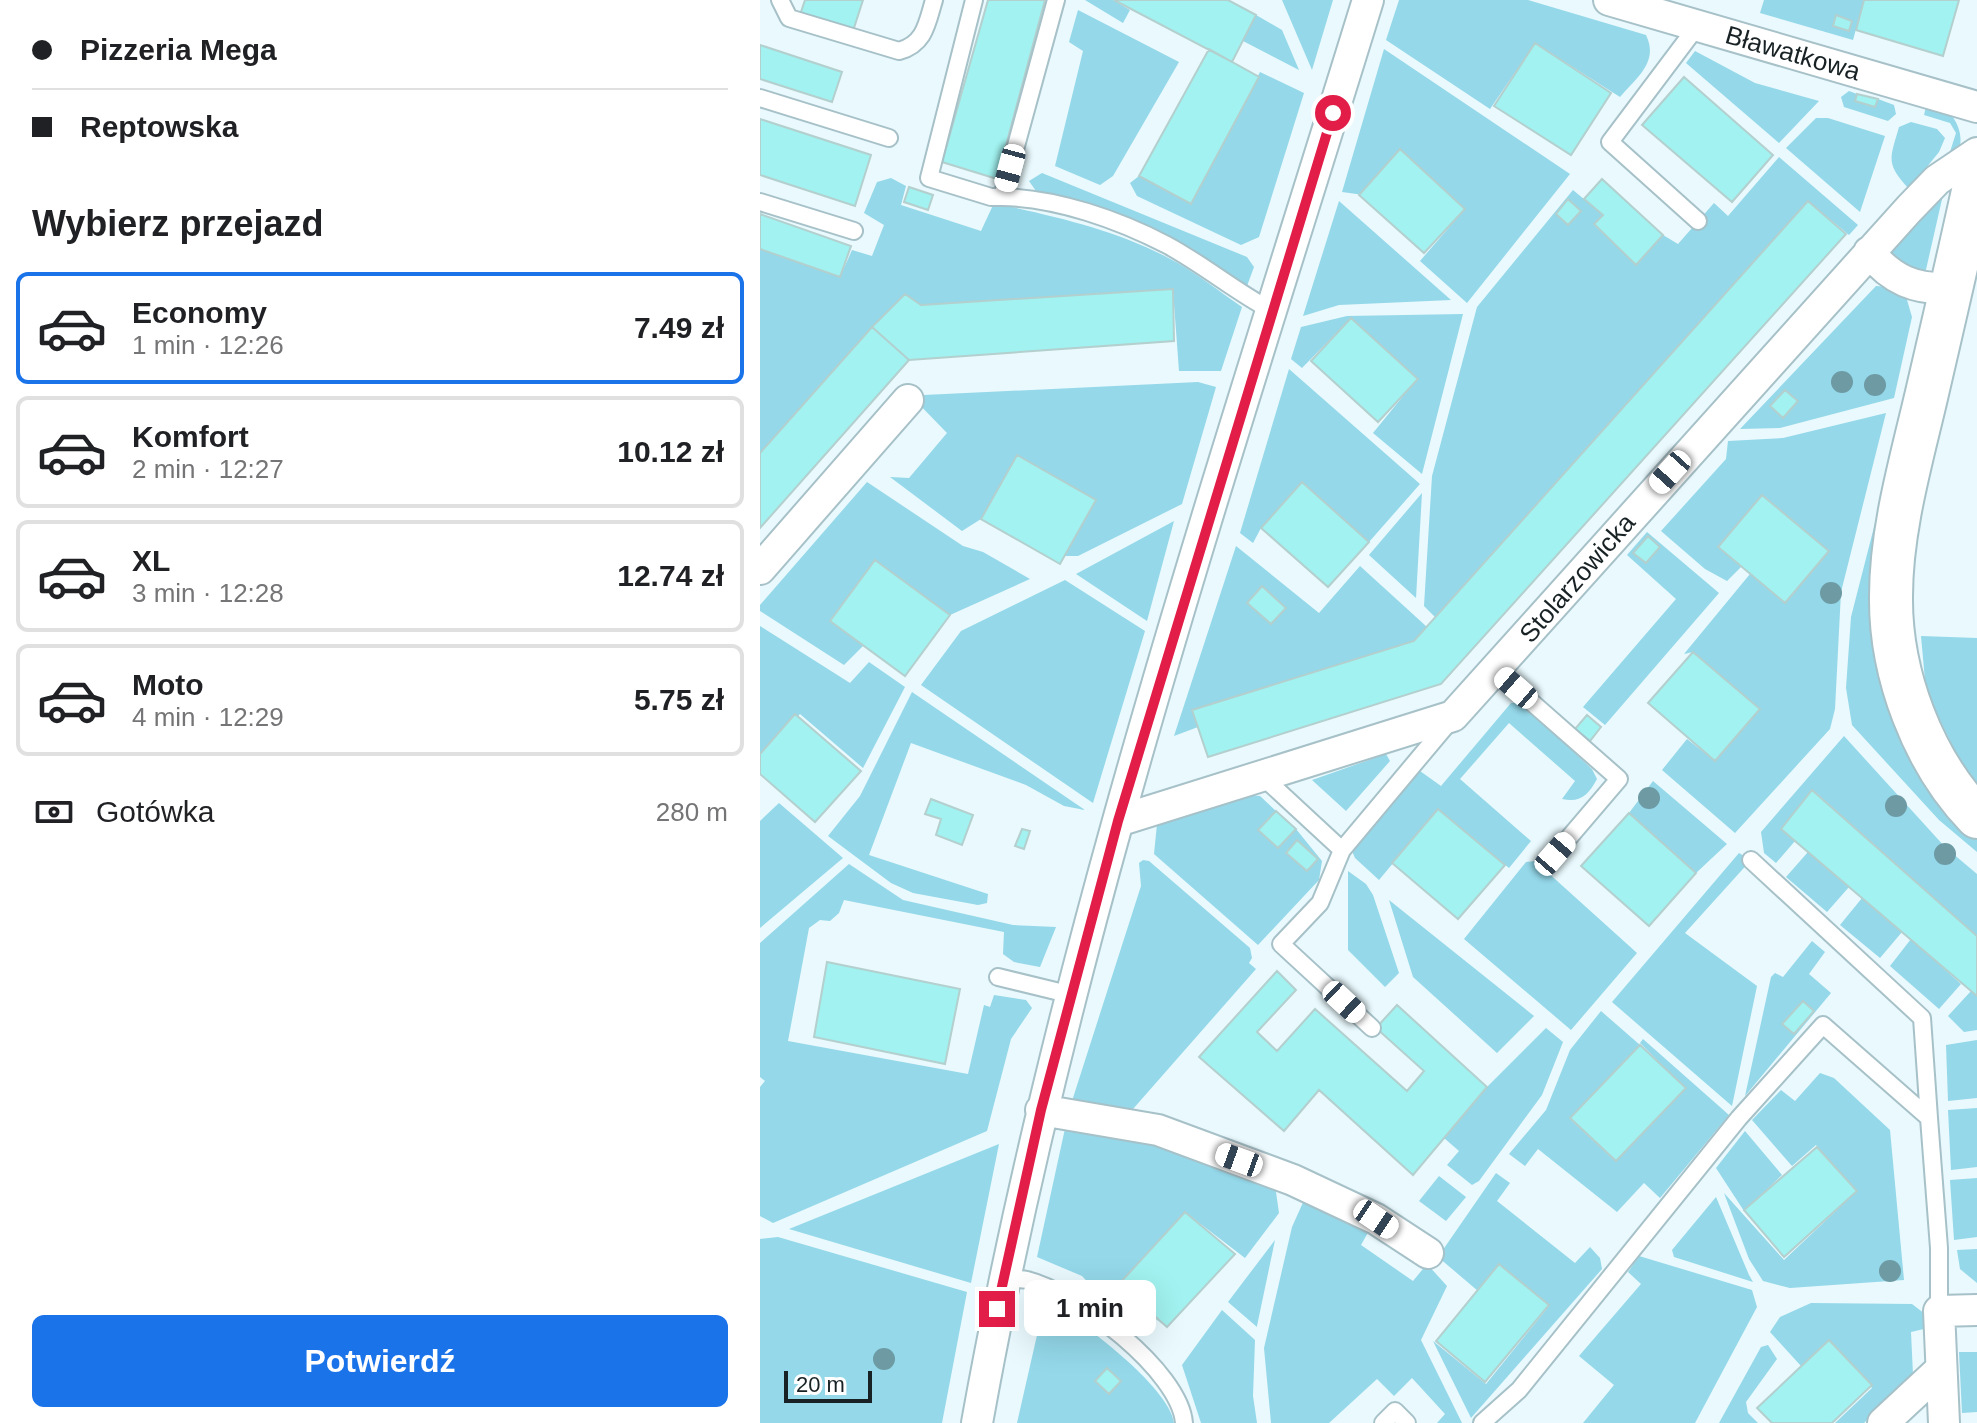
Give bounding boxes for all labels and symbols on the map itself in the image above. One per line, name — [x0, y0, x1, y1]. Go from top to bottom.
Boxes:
street label: Bławatkowa — [1722, 19, 1864, 87]
route start — [1315, 95, 1351, 131]
car — [992, 142, 1028, 194]
car — [1645, 446, 1695, 498]
street label: Stolarzowicka — [1513, 507, 1641, 648]
car — [1490, 663, 1542, 713]
car — [1530, 828, 1580, 880]
car — [1318, 977, 1370, 1027]
car — [1212, 1141, 1266, 1179]
car — [1349, 1196, 1403, 1242]
callout: 1 min — [1025, 1281, 1157, 1337]
route end — [979, 1291, 1015, 1327]
scale bar — [784, 1367, 872, 1403]

